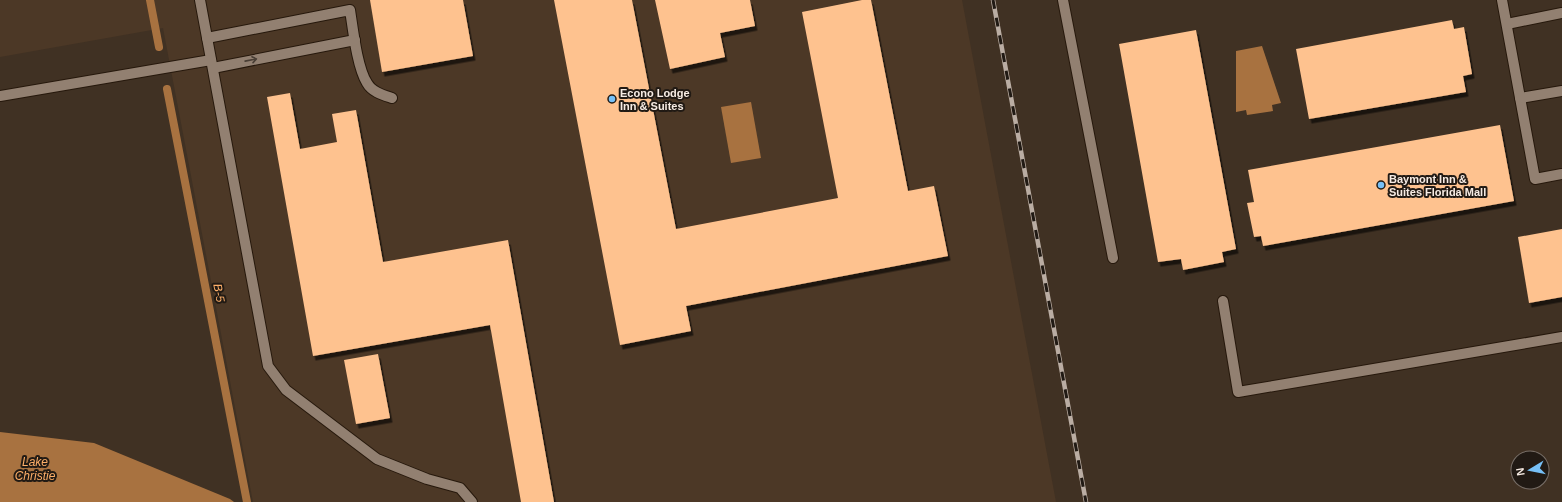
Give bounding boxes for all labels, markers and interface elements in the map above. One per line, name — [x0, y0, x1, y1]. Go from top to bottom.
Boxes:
one-way arrow — [244, 56, 257, 64]
place label: Econo Lodge Inn & Suites — [620, 87, 690, 112]
marker: Econo Lodge Inn & Suites — [607, 94, 617, 104]
place label: Baymont Inn & Suites Florida Mall — [1389, 173, 1486, 198]
marker: Baymont Inn & Suites Florida Mall — [1376, 180, 1386, 190]
water label: B-5 — [210, 282, 228, 304]
north arrow — [1510, 450, 1550, 490]
water label: Lake Christie — [15, 455, 56, 483]
text: N — [1514, 467, 1527, 477]

